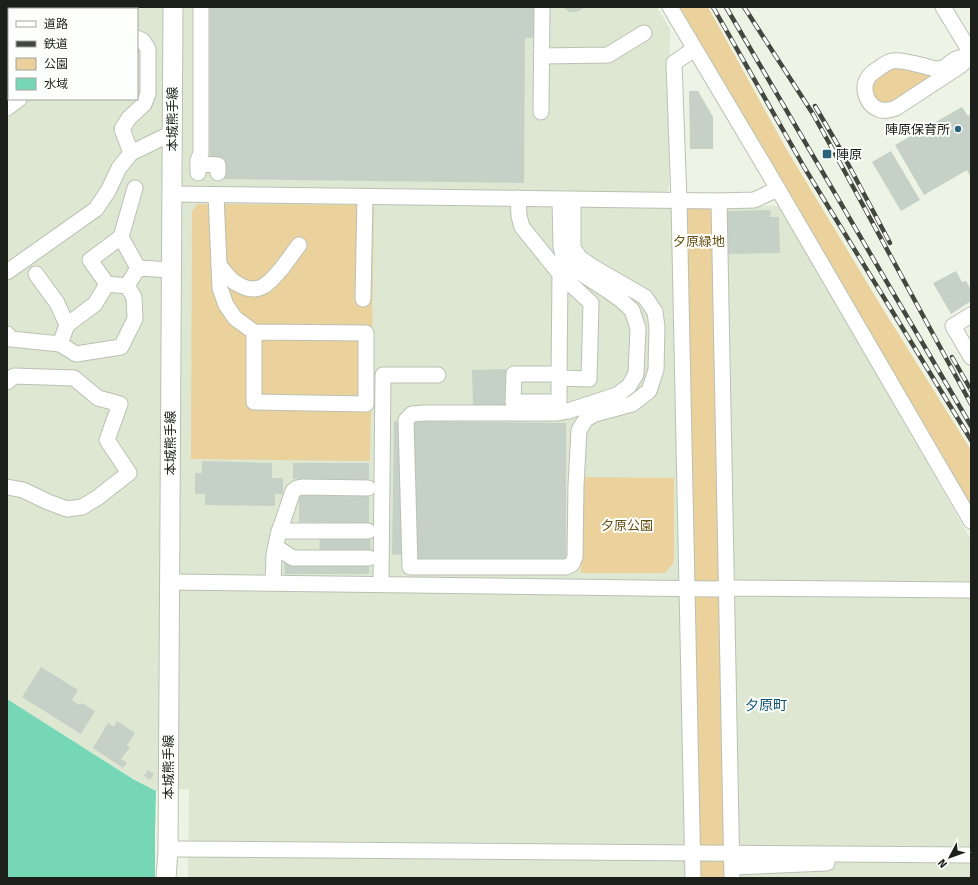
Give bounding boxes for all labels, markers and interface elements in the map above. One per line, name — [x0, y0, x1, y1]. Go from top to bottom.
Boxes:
legend — [8, 8, 138, 100]
text: 道路 — [44, 17, 68, 31]
text: 鉄道 — [44, 37, 68, 51]
text: 公園 — [44, 57, 68, 71]
text: 水域 — [44, 77, 68, 91]
street label: 本城熊手線 — [165, 86, 180, 152]
place label: 陣原保育所 — [885, 122, 950, 137]
marker: 陣原保育所 — [953, 124, 963, 134]
place label: 陣原 — [836, 147, 862, 162]
marker: 陣原 — [821, 148, 833, 160]
park label: 夕原緑地 — [673, 234, 725, 249]
street label: 本城熊手線 — [163, 410, 178, 476]
park label: 夕原公園 — [601, 518, 653, 533]
district label: 夕原町 — [745, 697, 787, 714]
street label: 本城熊手線 — [161, 734, 176, 800]
north arrow — [930, 837, 970, 877]
text: N — [936, 856, 950, 870]

